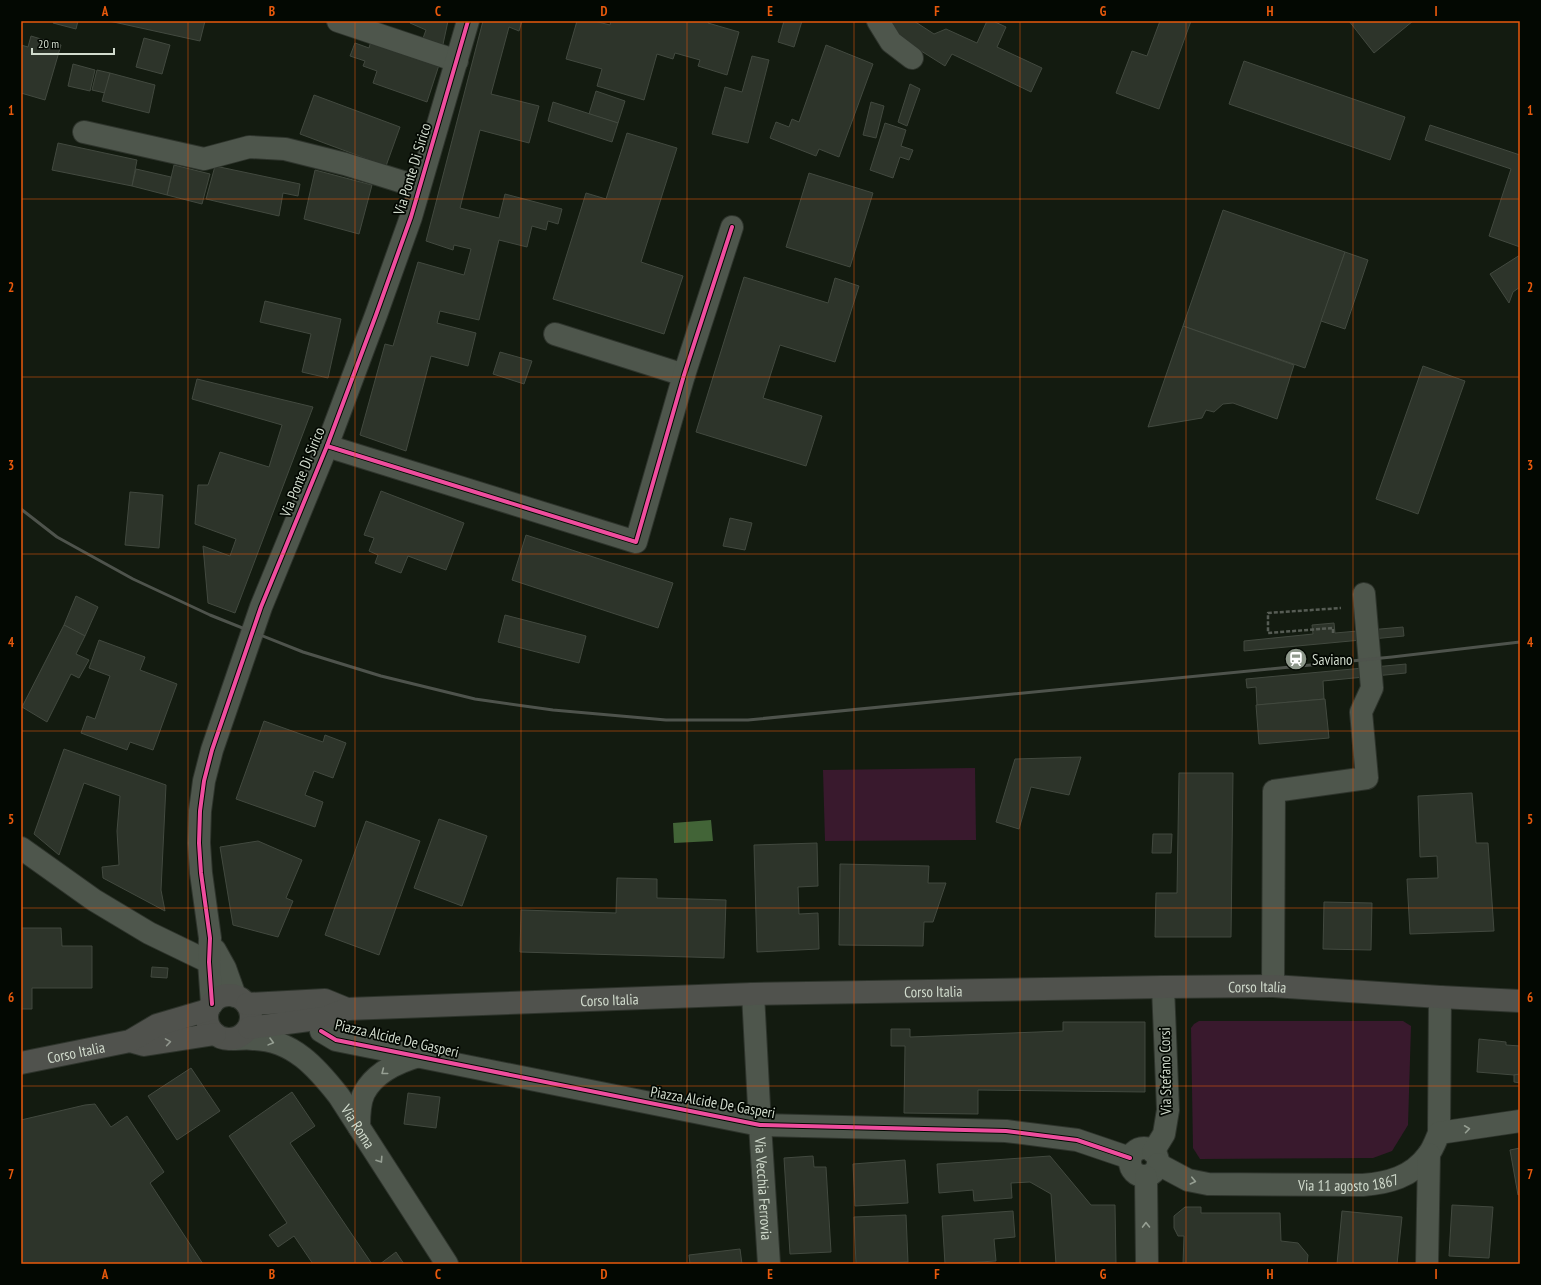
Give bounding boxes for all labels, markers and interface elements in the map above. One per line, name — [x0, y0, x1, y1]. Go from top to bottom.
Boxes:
text: A — [101, 3, 109, 20]
text: B — [269, 3, 275, 20]
text: C — [435, 3, 441, 20]
text: D — [601, 3, 608, 20]
text: E — [767, 3, 773, 20]
text: F — [934, 3, 940, 20]
text: G — [1100, 3, 1107, 20]
text: H — [1267, 3, 1274, 20]
text: I — [1434, 3, 1438, 20]
scale bar — [32, 30, 114, 56]
text: 20 m — [38, 36, 59, 51]
text: 1 — [8, 102, 14, 119]
text: 1 — [1527, 102, 1533, 119]
street label: Via Ponte Di Sirico — [389, 121, 435, 218]
text: 2 — [8, 279, 14, 296]
text: 2 — [1527, 279, 1533, 296]
street label: Via Ponte Di Sirico — [275, 424, 329, 521]
text: 3 — [8, 457, 14, 474]
text: 3 — [1527, 457, 1533, 474]
text: 4 — [8, 634, 15, 651]
text: 4 — [1527, 634, 1534, 651]
station icon: Saviano — [1283, 646, 1309, 672]
place label: Saviano — [1312, 650, 1353, 669]
text: 5 — [8, 811, 14, 828]
text: 5 — [1527, 811, 1533, 828]
street label: Corso Italia — [1228, 976, 1287, 996]
street label: Corso Italia — [904, 981, 963, 1001]
text: 6 — [8, 989, 14, 1006]
street label: Corso Italia — [580, 989, 639, 1010]
text: 6 — [1527, 989, 1533, 1006]
street label: Piazza Alcide De Gasperi — [333, 1015, 461, 1061]
street label: Via Stefano Corsi — [1155, 1027, 1175, 1116]
street label: Corso Italia — [45, 1037, 106, 1067]
one-way arrow — [267, 1037, 274, 1046]
one-way arrow — [165, 1038, 171, 1047]
one-way arrow — [382, 1067, 389, 1074]
street label: Piazza Alcide De Gasperi — [649, 1082, 777, 1122]
street label: Via Roma — [337, 1100, 379, 1152]
one-way arrow — [1464, 1125, 1470, 1134]
street label: Via Vecchia Ferrovia — [751, 1136, 777, 1241]
one-way arrow — [375, 1156, 383, 1163]
text: 7 — [8, 1166, 14, 1183]
text: 7 — [1527, 1166, 1533, 1183]
street label: Via 11 agosto 1867 — [1297, 1169, 1401, 1195]
one-way arrow — [1190, 1177, 1196, 1185]
one-way arrow — [1142, 1222, 1150, 1228]
text: A — [101, 1266, 109, 1283]
text: B — [269, 1266, 275, 1283]
text: C — [435, 1266, 441, 1283]
text: D — [601, 1266, 608, 1283]
text: E — [767, 1266, 773, 1283]
text: F — [934, 1266, 940, 1283]
text: G — [1100, 1266, 1107, 1283]
text: H — [1267, 1266, 1274, 1283]
text: I — [1434, 1266, 1438, 1283]

